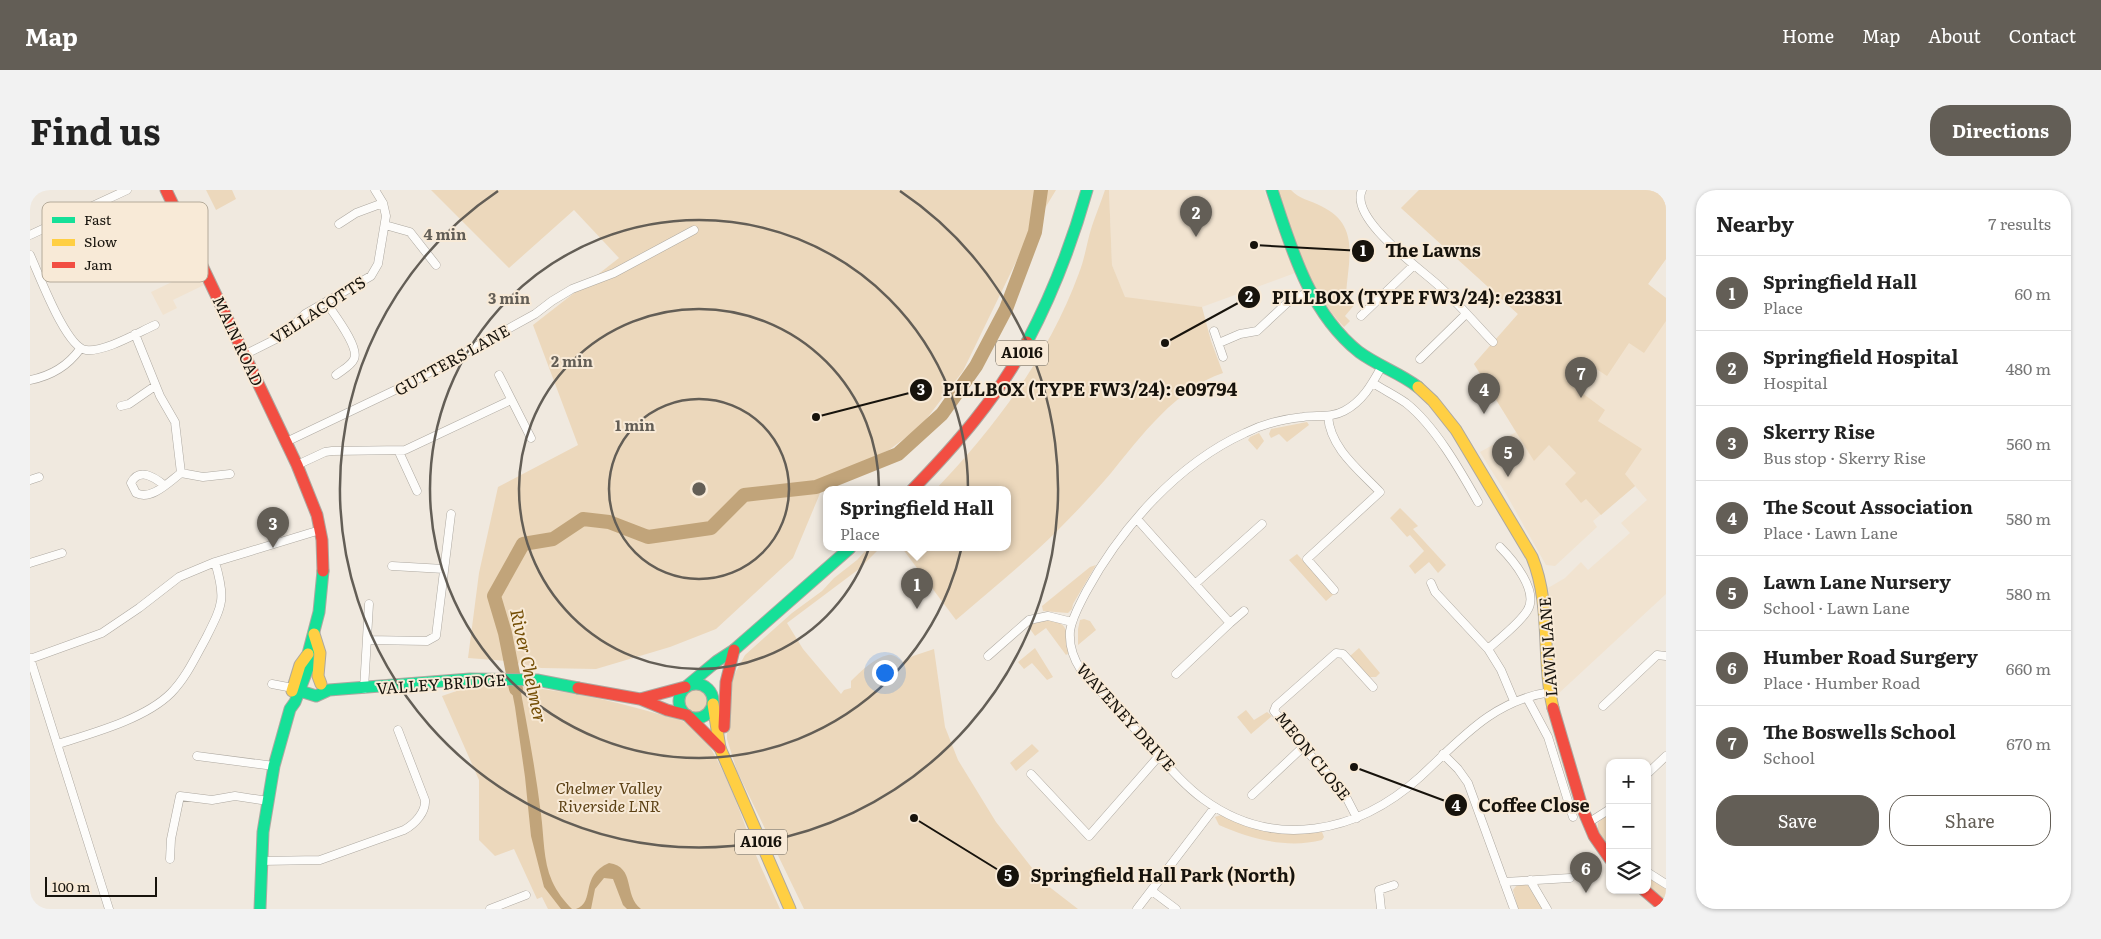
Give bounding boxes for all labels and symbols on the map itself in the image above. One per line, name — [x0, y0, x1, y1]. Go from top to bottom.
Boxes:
pin: 2 — [1180, 196, 1212, 237]
legend — [42, 202, 208, 282]
text: Fast — [84, 209, 112, 229]
text: 4 min — [424, 222, 467, 245]
text: Slow — [84, 231, 117, 251]
callout: The Lawns — [1350, 234, 1491, 267]
text: The Lawns — [1385, 236, 1481, 263]
text: 1 — [1360, 238, 1366, 261]
text: Jam — [84, 254, 113, 274]
street label: VELLACOTTS — [265, 269, 370, 349]
callout: PILLBOX (TYPE FW3/24): e23831 — [1236, 281, 1572, 314]
text: PILLBOX (TYPE FW3/24): e23831 — [1272, 283, 1563, 310]
text: 2 — [1245, 284, 1253, 307]
text: 3 min — [488, 286, 531, 309]
street label: MAIN ROAD — [207, 291, 270, 390]
street label: GUTTERS LANE — [390, 317, 514, 401]
road number: A1016 — [996, 340, 1048, 366]
text: 2 min — [551, 349, 594, 372]
pin: 7 — [1565, 357, 1597, 398]
callout: PILLBOX (TYPE FW3/24): e09794 — [908, 373, 1248, 406]
pin: 4 — [1468, 373, 1500, 414]
text: PILLBOX (TYPE FW3/24): e09794 — [943, 375, 1238, 402]
text: 3 — [917, 377, 925, 400]
text: 1 min — [615, 413, 656, 436]
pin: 5 — [1492, 436, 1524, 477]
centre of rings — [690, 480, 708, 498]
pin: 3 — [257, 507, 289, 548]
pin: 1 — [901, 568, 933, 609]
street label: LAWN LANE — [1532, 596, 1562, 698]
water label: River Chelmer — [504, 606, 555, 725]
street label: WAVENEY DRIVE — [1072, 657, 1182, 776]
your location — [872, 660, 898, 686]
street label: VALLEY BRIDGE — [375, 667, 506, 699]
street label: MEON CLOSE — [1270, 706, 1357, 805]
park label: Chelmer Valley Riverside LNR — [556, 775, 662, 817]
callout: Coffee Close — [1443, 789, 1600, 822]
text: Coffee Close — [1478, 791, 1590, 818]
text: 4 — [1451, 793, 1461, 816]
road number: A1016 — [735, 830, 787, 854]
pin: 6 — [1570, 852, 1602, 893]
callout: Springfield Hall Park (North) — [995, 859, 1305, 892]
text: Springfield Hall Park (North) — [1031, 861, 1295, 888]
text: 5 — [1004, 863, 1012, 886]
scale bar — [45, 874, 158, 897]

